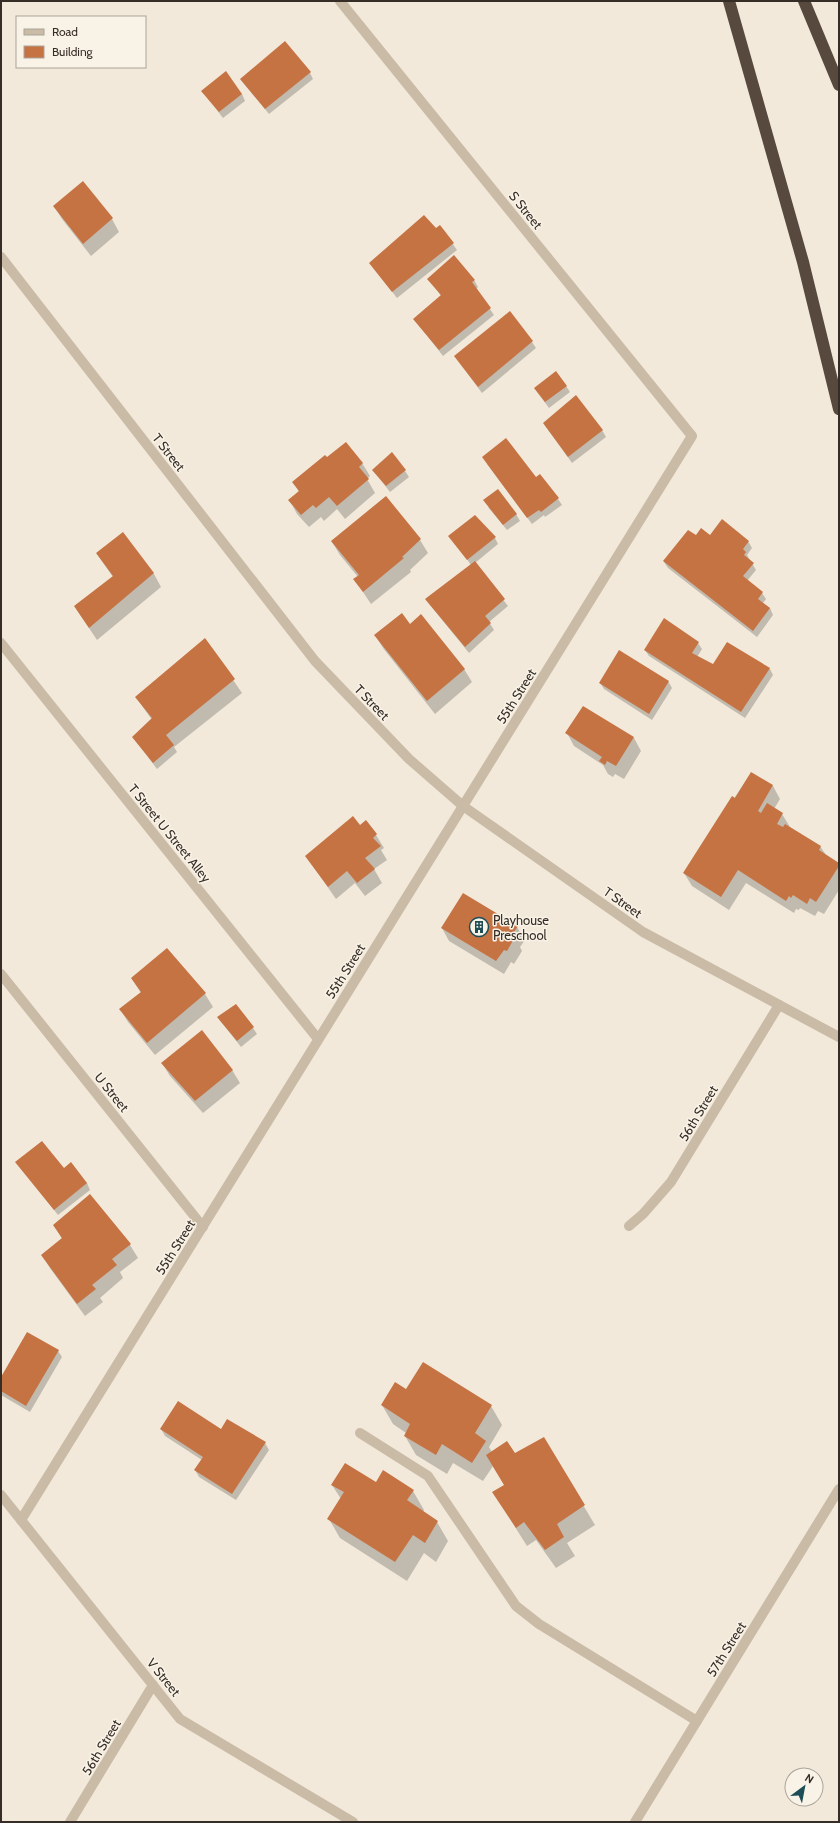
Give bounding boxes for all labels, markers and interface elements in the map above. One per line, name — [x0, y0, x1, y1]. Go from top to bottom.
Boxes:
legend — [16, 16, 146, 68]
text: Road — [52, 24, 78, 39]
text: Building — [52, 44, 94, 59]
street label: S Street — [506, 188, 546, 233]
street label: T Street — [149, 430, 189, 474]
street label: 55th Street — [493, 665, 539, 726]
street label: T Street — [351, 681, 393, 724]
street label: T Street U Street Alley — [125, 781, 215, 886]
street label: T Street — [601, 883, 646, 921]
place label: Playhouse Preschool — [493, 912, 549, 943]
building icon: Playhouse Preschool — [468, 916, 490, 938]
street label: 55th Street — [322, 940, 368, 1001]
street label: U Street — [91, 1069, 133, 1115]
street label: 56th Street — [675, 1082, 721, 1144]
street label: 55th Street — [152, 1216, 198, 1277]
street label: 57th Street — [703, 1618, 749, 1679]
street label: V Street — [144, 1655, 185, 1700]
street label: 56th Street — [78, 1716, 124, 1778]
north arrow — [784, 1767, 824, 1807]
text: N — [802, 1771, 816, 1787]

